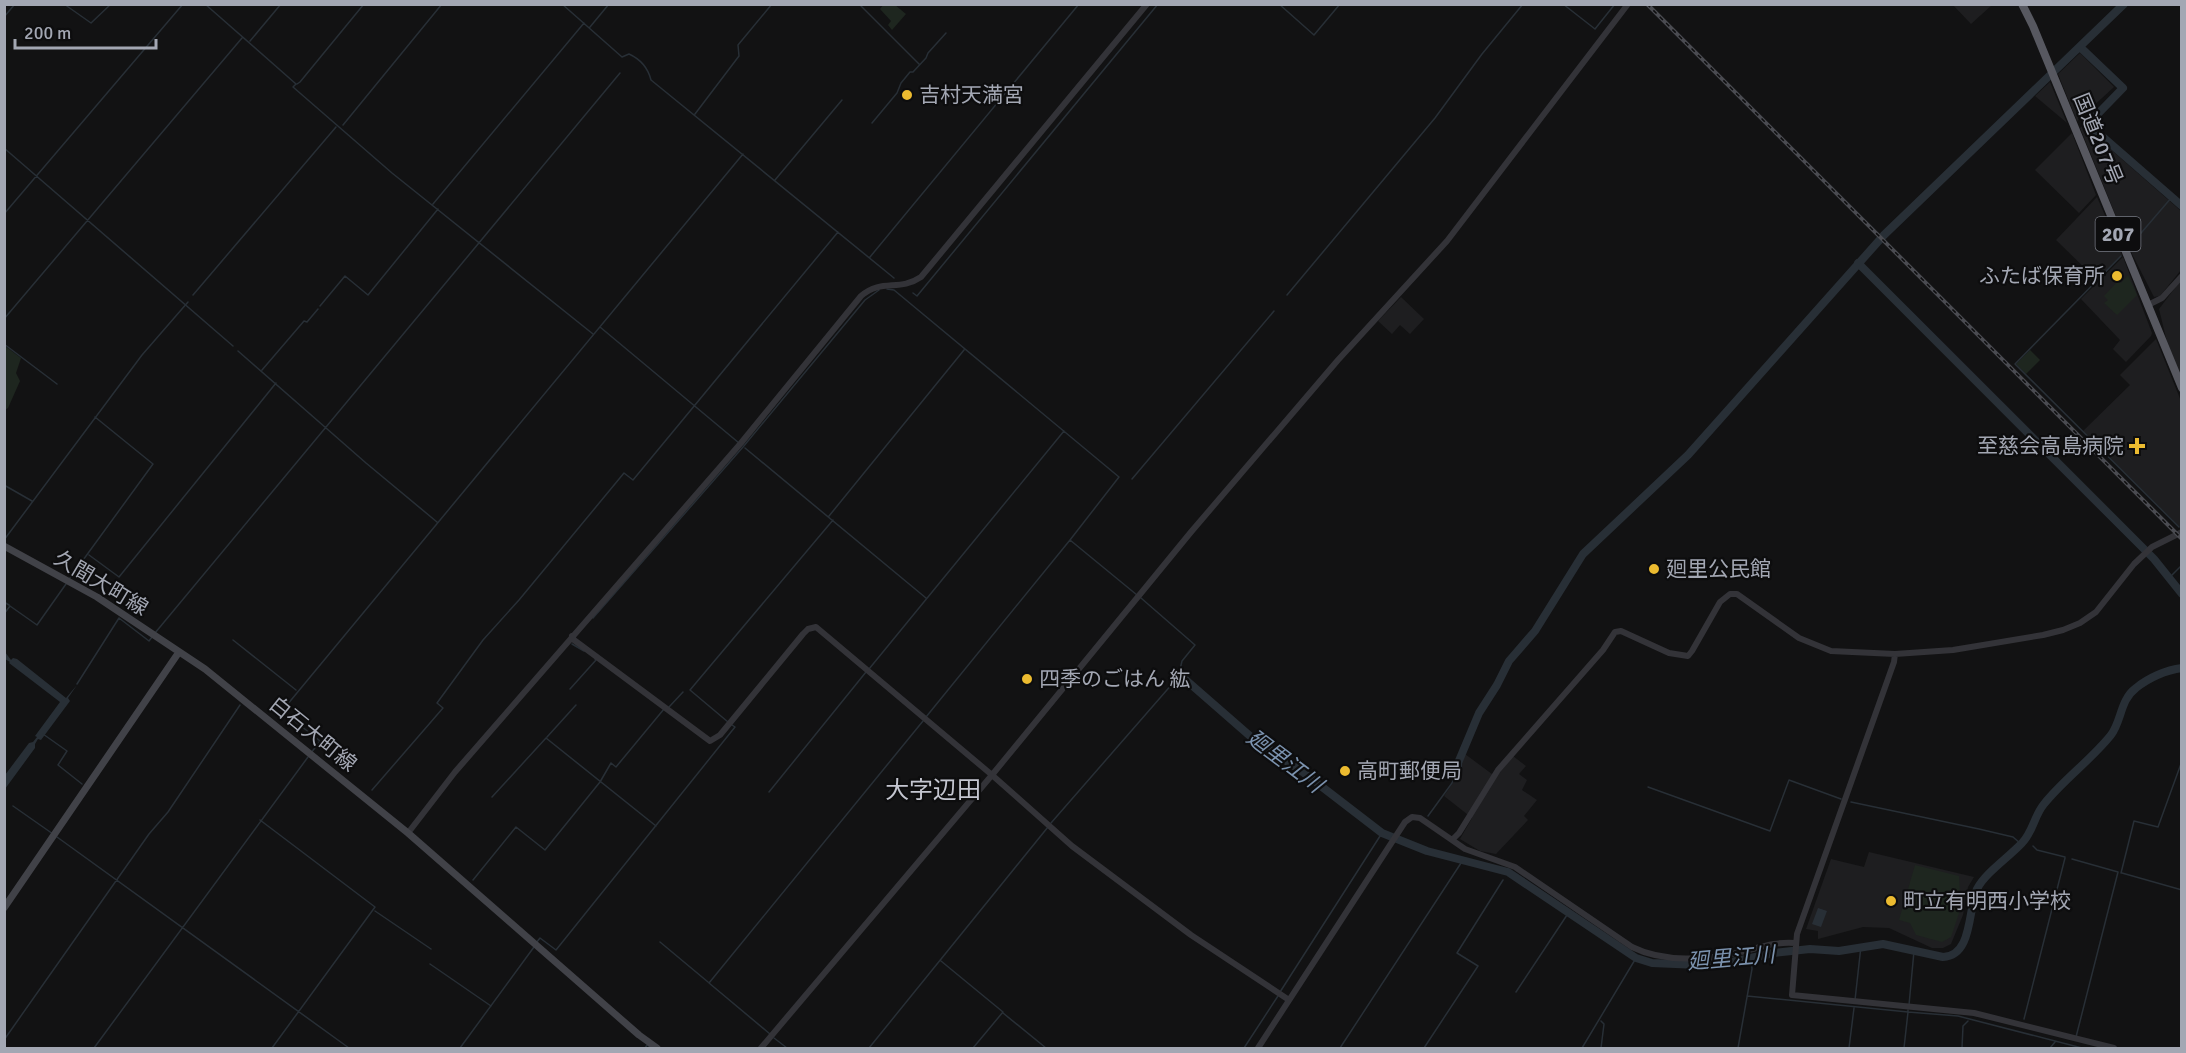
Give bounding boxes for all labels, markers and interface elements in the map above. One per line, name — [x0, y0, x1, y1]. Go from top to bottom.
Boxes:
scale bar — [15, 12, 156, 50]
text: 200 m — [24, 22, 71, 44]
place label: 吉村天満宮 — [919, 82, 1024, 108]
marker: 吉村天満宮 — [900, 88, 914, 102]
street label: 国道207号 — [2068, 89, 2128, 189]
road number: 207 — [2096, 217, 2140, 251]
place label: ふたば保育所 — [1979, 263, 2105, 289]
marker: ふたば保育所 — [2110, 269, 2124, 283]
place label: 至慈会高島病院 — [1977, 433, 2124, 459]
marker: 至慈会高島病院 — [2128, 437, 2146, 455]
street label: 久間大町線 — [49, 545, 153, 621]
place label: 廻里公民館 — [1666, 556, 1771, 582]
marker: 廻里公民館 — [1647, 562, 1661, 576]
place label: 四季のごはん 紘 — [1039, 666, 1191, 692]
marker: 四季のごはん 紘 — [1020, 672, 1034, 686]
street label: 白石大町線 — [264, 691, 362, 777]
water label: 廻里江川 — [1242, 724, 1330, 799]
place label: 高町郵便局 — [1357, 758, 1462, 784]
marker: 高町郵便局 — [1338, 764, 1352, 778]
district label: 大字辺田 — [885, 775, 981, 805]
place label: 町立有明西小学校 — [1903, 888, 2071, 914]
marker: 町立有明西小学校 — [1884, 894, 1898, 908]
water label: 廻里江川 — [1686, 941, 1778, 975]

